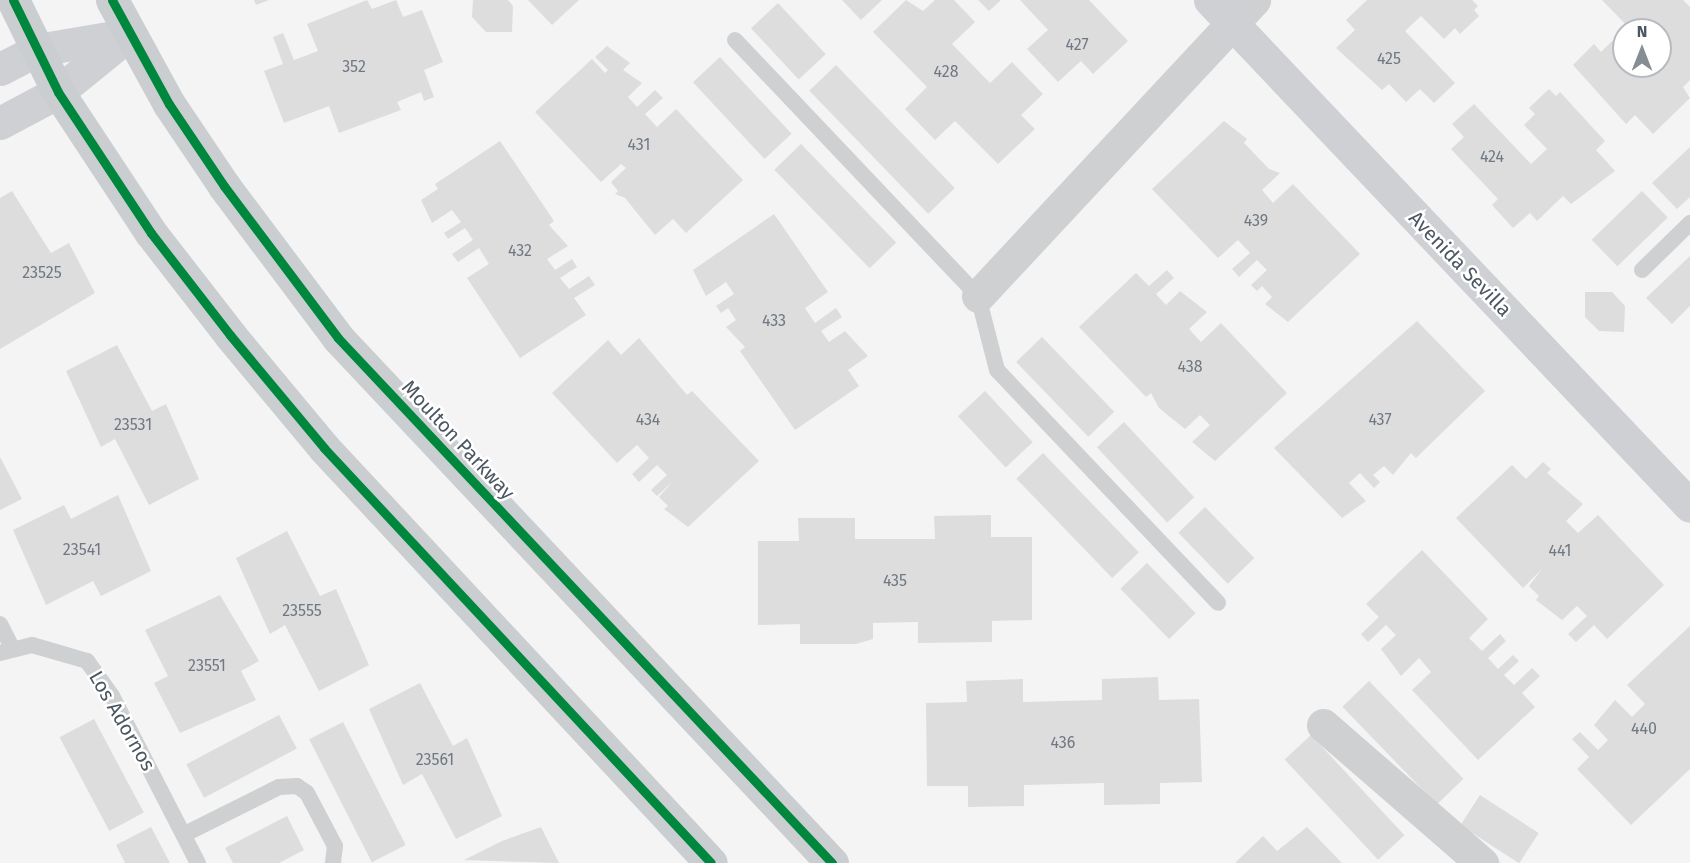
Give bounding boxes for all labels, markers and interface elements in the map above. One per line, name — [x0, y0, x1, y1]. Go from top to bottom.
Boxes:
north arrow — [1612, 18, 1672, 78]
text: N — [1637, 22, 1647, 41]
house number: 427 — [1065, 35, 1089, 55]
house number: 425 — [1377, 49, 1401, 69]
house number: 352 — [342, 57, 366, 77]
house number: 428 — [934, 62, 958, 82]
house number: 431 — [628, 135, 650, 155]
house number: 424 — [1480, 147, 1504, 167]
street label: Avenida Sevilla — [1404, 206, 1516, 322]
house number: 439 — [1244, 211, 1268, 231]
house number: 432 — [508, 241, 532, 261]
house number: 23525 — [22, 263, 62, 283]
house number: 433 — [762, 311, 786, 331]
house number: 438 — [1177, 357, 1203, 377]
street label: Moulton Parkway — [397, 375, 519, 505]
house number: 434 — [636, 410, 660, 430]
house number: 437 — [1368, 410, 1392, 430]
house number: 23531 — [114, 415, 152, 435]
house number: 23541 — [63, 540, 101, 560]
house number: 441 — [1548, 541, 1572, 561]
house number: 435 — [883, 571, 907, 591]
house number: 23555 — [282, 601, 322, 621]
house number: 23551 — [188, 656, 226, 676]
street label: Los Adornos — [84, 667, 160, 775]
house number: 440 — [1631, 719, 1657, 739]
house number: 436 — [1051, 733, 1075, 753]
house number: 23561 — [416, 750, 454, 770]

